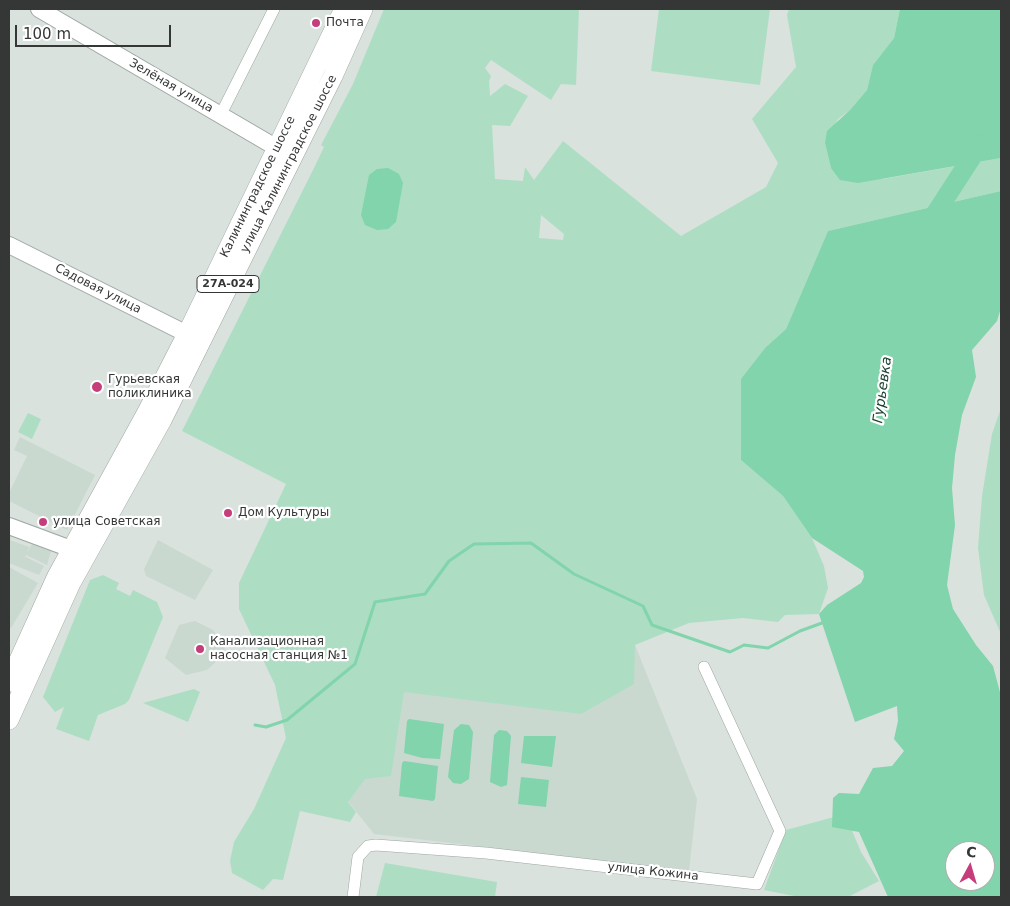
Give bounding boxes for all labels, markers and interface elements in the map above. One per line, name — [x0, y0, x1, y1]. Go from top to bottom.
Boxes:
scale bar — [18, 15, 174, 47]
place label: Почта — [326, 16, 364, 30]
marker: Почта — [310, 17, 322, 29]
text: 100 m — [23, 25, 71, 43]
street label: Зелёная улица — [127, 56, 215, 116]
street label: улица Калининградское шоссе — [238, 73, 340, 255]
street label: Калининградское шоссе — [217, 114, 299, 260]
street label: Садовая улица — [52, 261, 144, 317]
road number: 27А-024 — [197, 276, 259, 292]
water label: Гурьевка — [870, 356, 896, 424]
place label: Гурьевская поликлиника — [108, 373, 192, 401]
marker: Гурьевская поликлиника — [90, 380, 104, 394]
place label: Дом Культуры — [238, 506, 329, 520]
marker: Дом Культуры — [222, 507, 234, 519]
place label: улица Советская — [53, 515, 160, 529]
marker: улица Советская — [37, 516, 49, 528]
place label: Канализационная насосная станция №1 — [210, 635, 348, 663]
marker: Канализационная насосная станция №1 — [194, 643, 206, 655]
north arrow — [945, 841, 995, 891]
text: С — [966, 844, 977, 861]
street label: улица Кожина — [607, 860, 699, 884]

